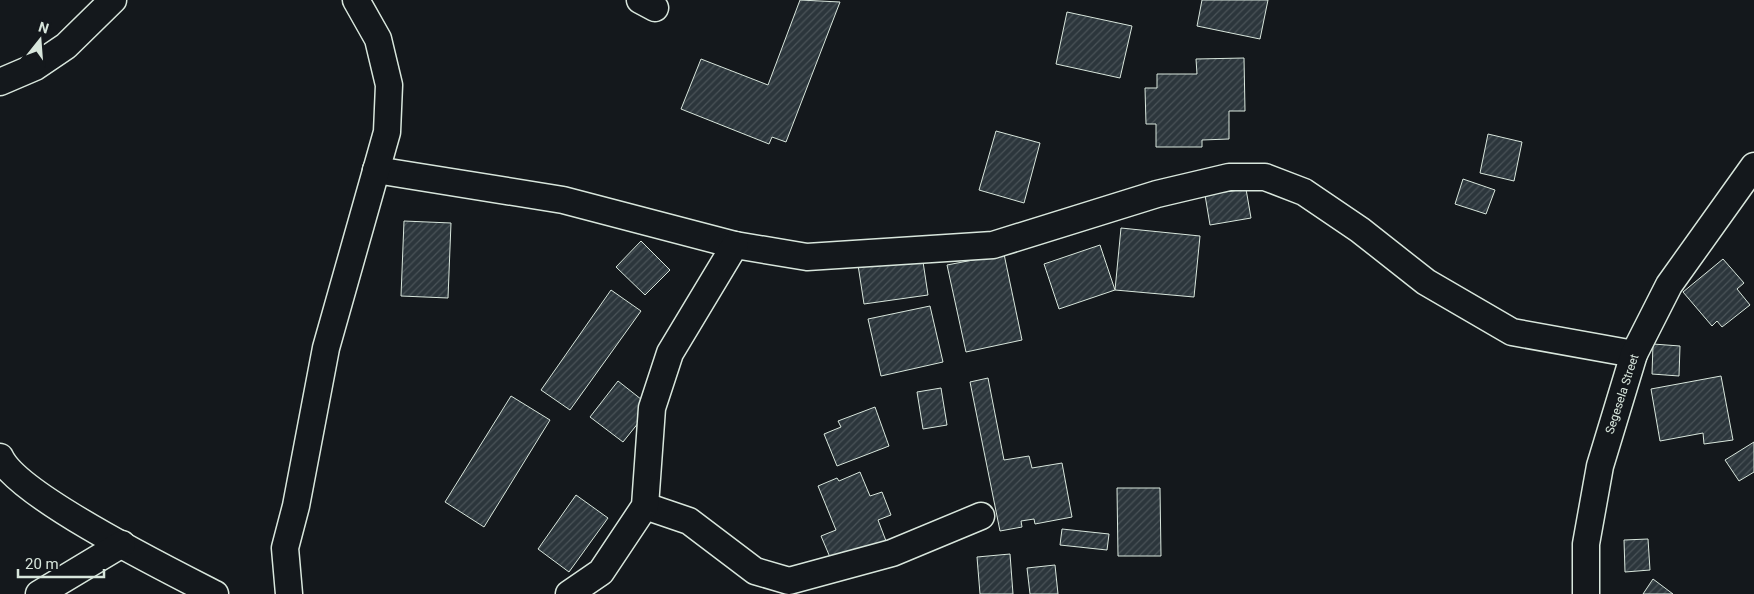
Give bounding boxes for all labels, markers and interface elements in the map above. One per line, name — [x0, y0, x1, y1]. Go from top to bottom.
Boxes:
north arrow — [15, 15, 65, 65]
text: N — [37, 18, 51, 37]
street label: Segesela Street — [1602, 352, 1642, 436]
scale bar — [18, 546, 104, 578]
text: 20 m — [25, 555, 59, 573]

